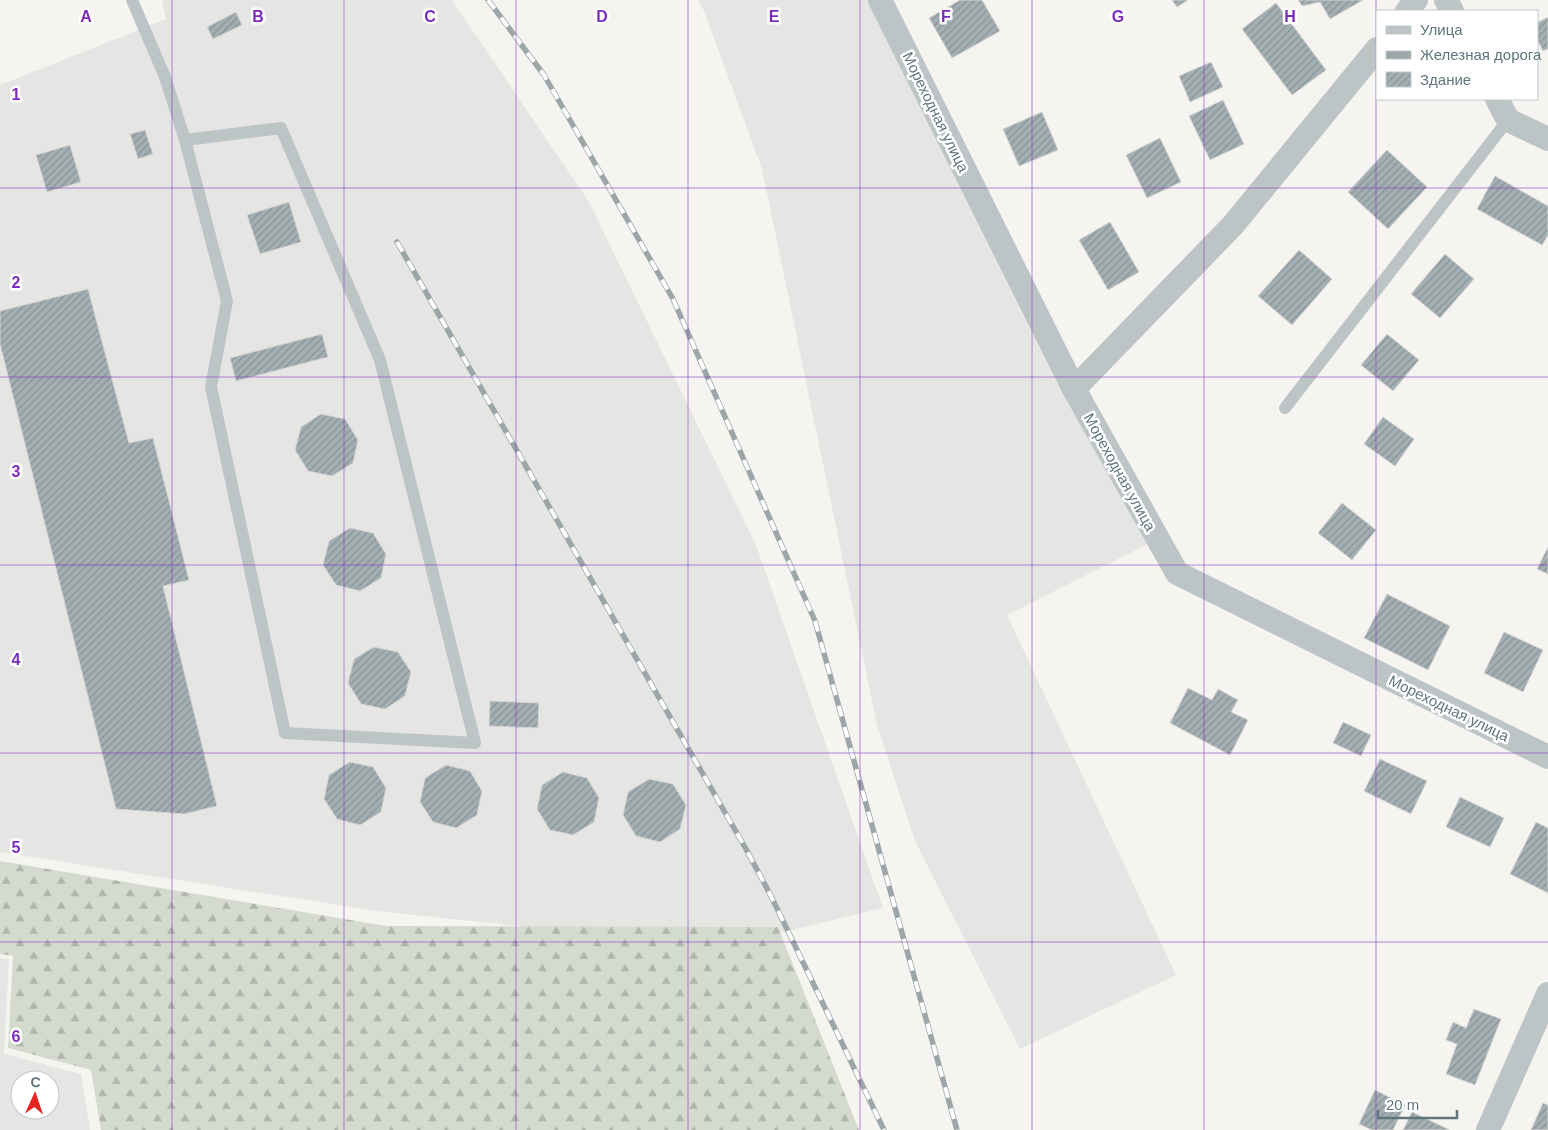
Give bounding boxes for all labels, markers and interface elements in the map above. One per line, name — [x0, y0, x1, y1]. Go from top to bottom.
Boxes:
text: A — [80, 8, 92, 25]
text: B — [252, 8, 264, 25]
text: C — [424, 8, 436, 25]
text: D — [596, 8, 608, 25]
text: E — [769, 8, 780, 25]
text: F — [941, 8, 951, 25]
text: G — [1112, 8, 1124, 25]
text: H — [1284, 8, 1296, 25]
legend — [1376, 10, 1538, 100]
text: Улица — [1420, 21, 1463, 38]
text: Железная дорога — [1420, 46, 1542, 63]
street label: Мореходная улица — [900, 49, 973, 175]
text: Здание — [1420, 71, 1471, 88]
text: 1 — [12, 86, 21, 103]
text: 2 — [12, 274, 21, 291]
street label: Мореходная улица — [1081, 410, 1160, 534]
text: 3 — [12, 463, 21, 480]
text: 4 — [12, 651, 21, 668]
street label: Мореходная улица — [1386, 672, 1512, 745]
text: 5 — [12, 839, 21, 856]
text: 6 — [12, 1028, 21, 1045]
north arrow — [10, 1070, 60, 1120]
text: С — [30, 1074, 41, 1090]
scale bar — [1378, 1088, 1457, 1120]
text: 20 m — [1386, 1096, 1419, 1113]

